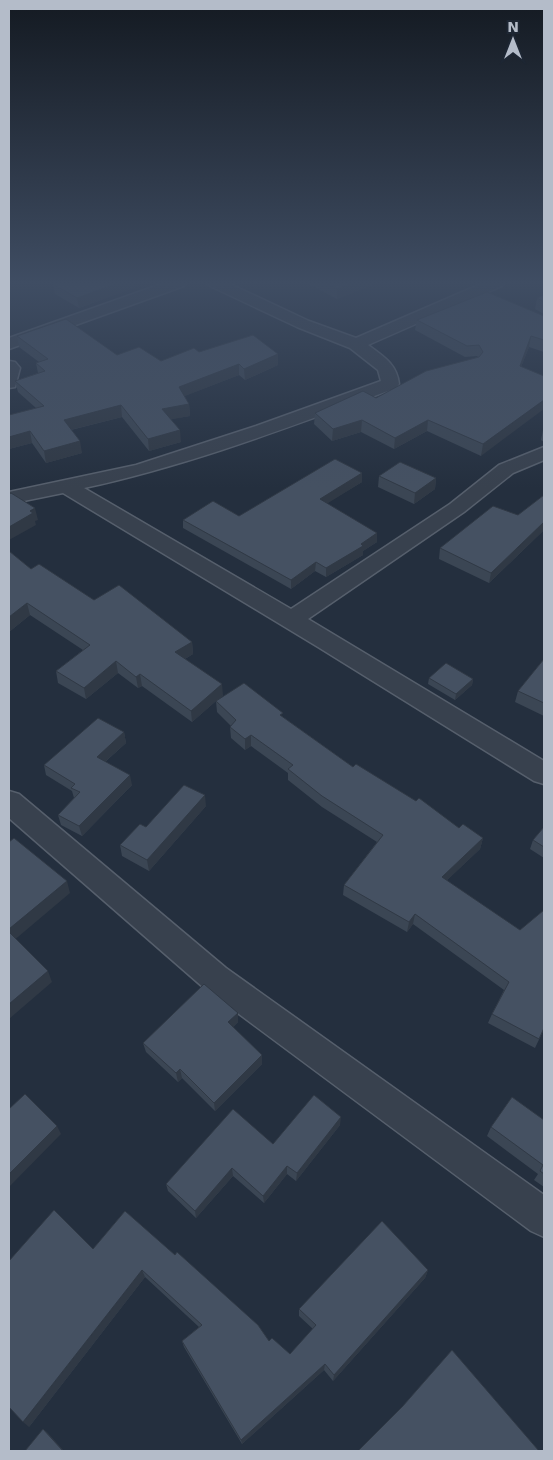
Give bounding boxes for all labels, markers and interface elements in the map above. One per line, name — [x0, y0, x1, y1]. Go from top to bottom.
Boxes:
north arrow — [488, 15, 538, 65]
text: N — [507, 19, 519, 35]

